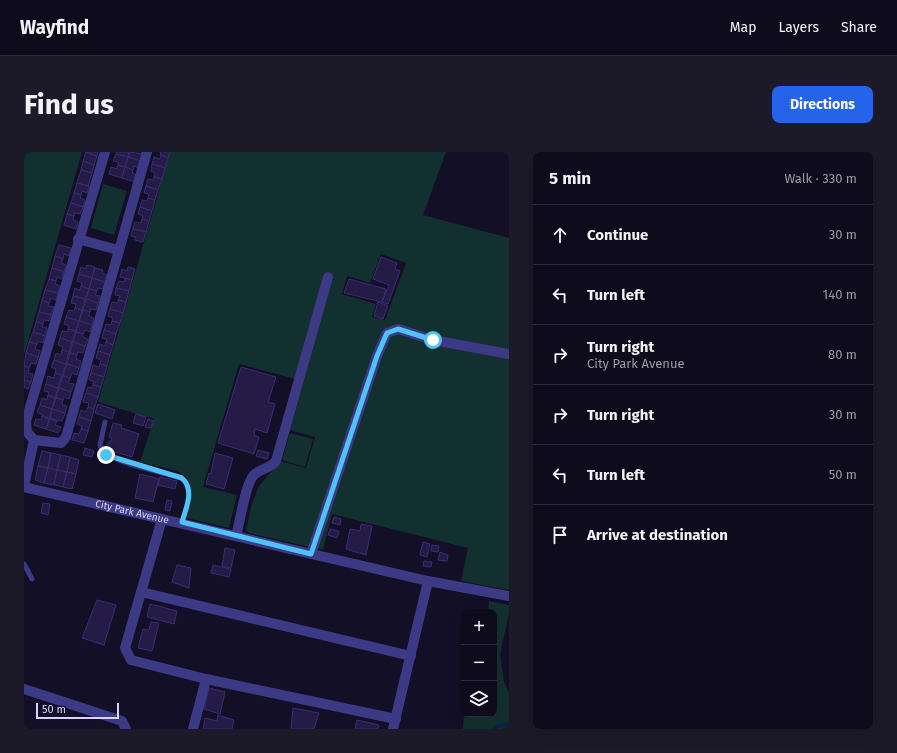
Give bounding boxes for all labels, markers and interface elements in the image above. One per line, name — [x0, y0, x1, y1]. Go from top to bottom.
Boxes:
text: Wayfind — [20, 16, 89, 39]
text: Map — [730, 19, 756, 36]
text: Layers — [778, 19, 819, 36]
text: Share — [841, 19, 877, 36]
button: Directions — [772, 86, 873, 123]
text: Find us — [24, 88, 114, 121]
text: 5 min — [549, 168, 591, 189]
text: Walk · 330 m — [784, 171, 857, 186]
icon: ahead — [549, 224, 571, 246]
text: Continue — [587, 226, 648, 244]
text: 30 m — [829, 227, 857, 242]
icon: left — [549, 284, 571, 306]
text: Turn left — [587, 286, 645, 304]
text: 140 m — [823, 287, 857, 302]
route start — [424, 331, 442, 349]
text: Turn right — [587, 338, 654, 356]
icon: right — [549, 344, 571, 366]
text: 80 m — [828, 347, 857, 362]
text: City Park Avenue — [587, 356, 685, 371]
icon: right — [549, 404, 571, 426]
text: Turn right — [587, 406, 654, 424]
text: 30 m — [829, 407, 857, 422]
route end — [97, 446, 115, 464]
icon: left — [549, 464, 571, 486]
text: Turn left — [587, 466, 645, 484]
text: 50 m — [829, 467, 857, 482]
street label: City Park Avenue — [94, 498, 170, 527]
icon: arrive — [549, 524, 571, 546]
text: Arrive at destination — [587, 526, 728, 544]
map controls — [461, 609, 497, 717]
button: + — [461, 609, 497, 645]
button: − — [461, 645, 497, 681]
button: layers — [461, 681, 497, 717]
scale bar — [36, 701, 119, 720]
text: 50 m — [42, 703, 66, 716]

